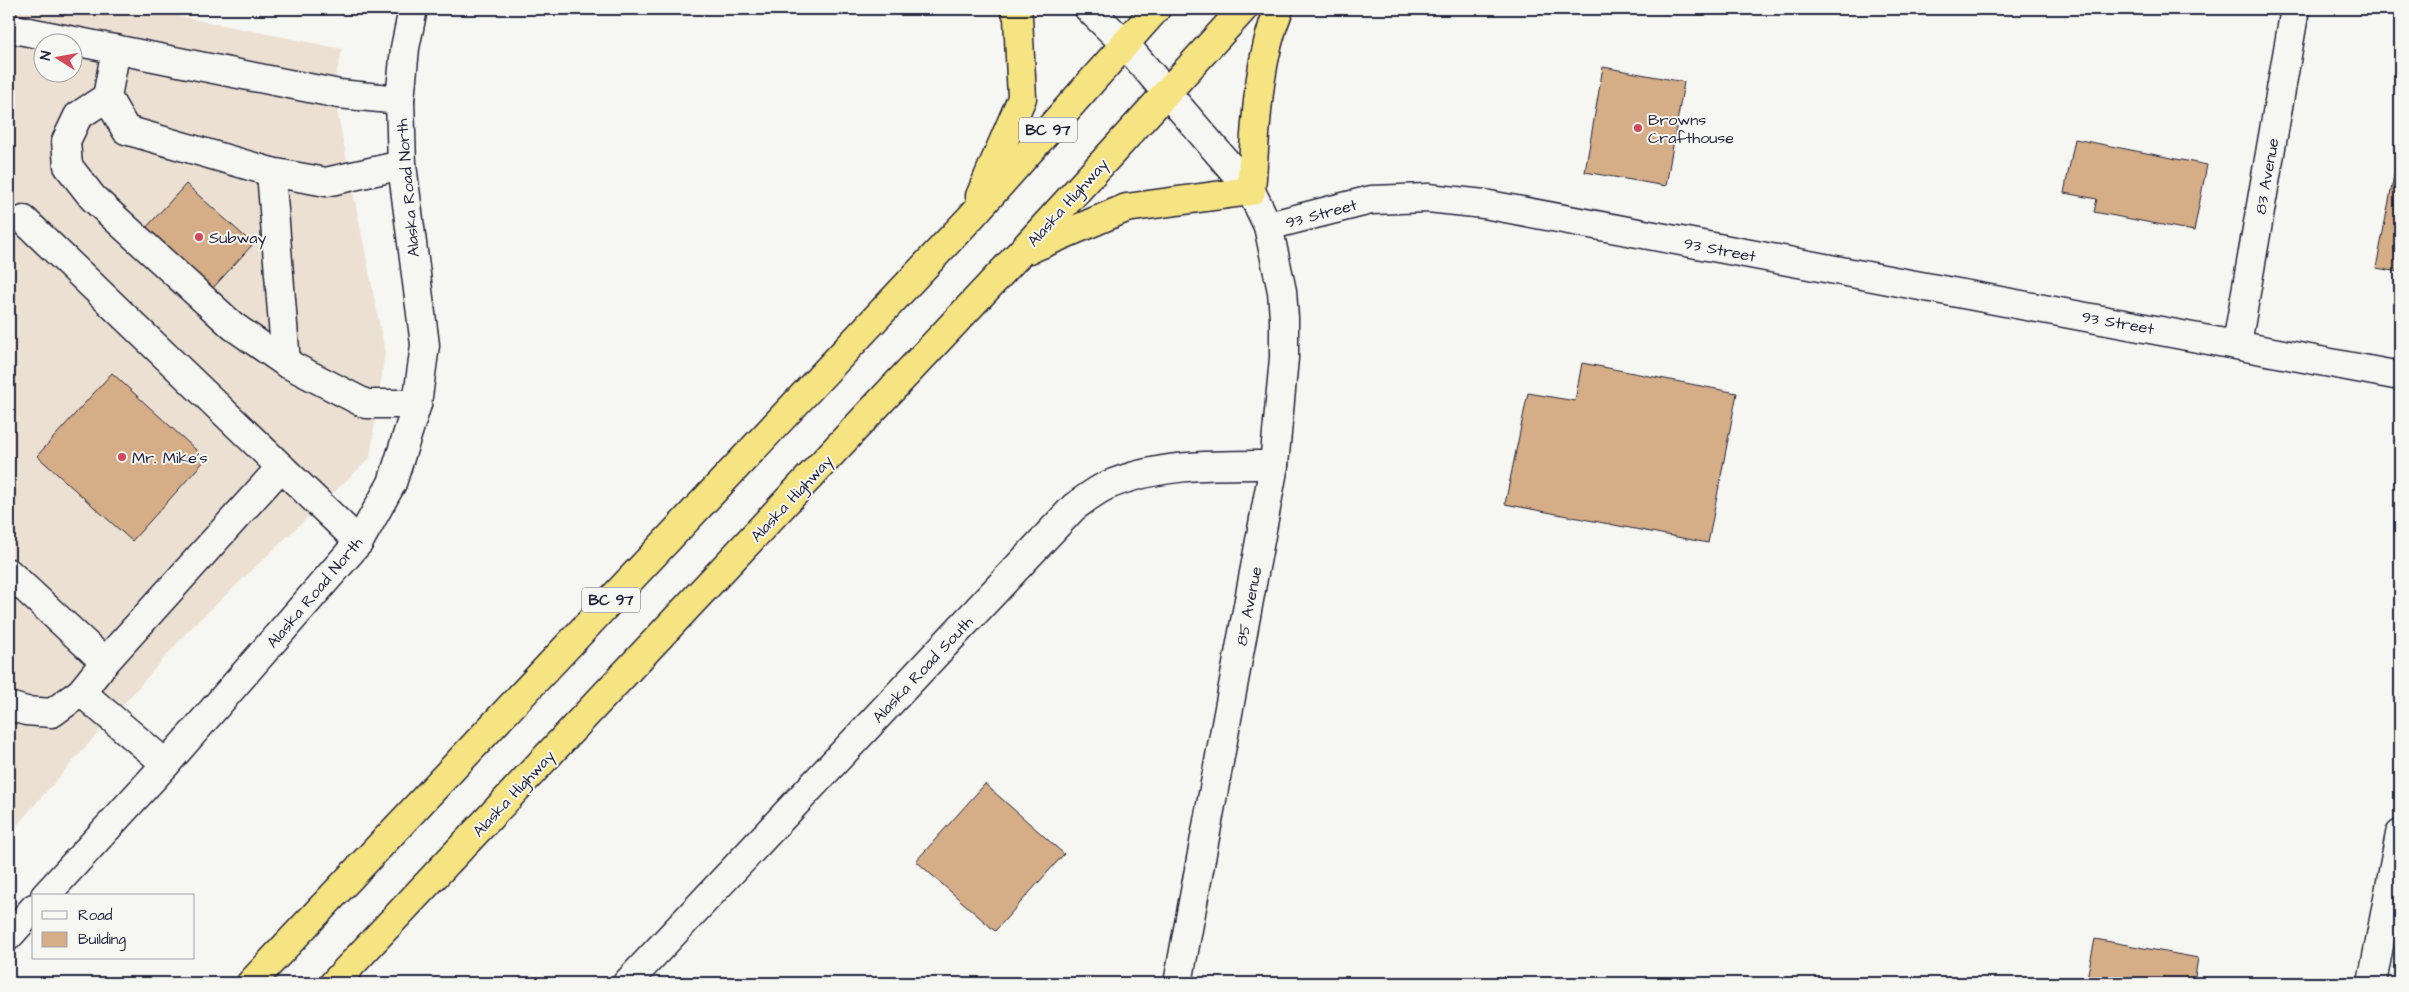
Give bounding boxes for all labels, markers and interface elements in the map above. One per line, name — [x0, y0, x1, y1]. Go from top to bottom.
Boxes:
north arrow — [32, 32, 82, 82]
text: N — [36, 49, 57, 62]
place label: Browns Crafthouse — [1648, 109, 1734, 149]
street label: Alaska Road North — [391, 118, 425, 258]
road number: BC 97 — [1019, 118, 1077, 142]
marker: Browns Crafthouse — [1632, 122, 1644, 134]
street label: 83 Avenue — [2249, 136, 2285, 216]
street label: Alaska Highway — [1022, 154, 1114, 252]
street label: 93 Street — [1283, 194, 1360, 234]
place label: Subway — [209, 227, 266, 250]
marker: Subway — [193, 231, 205, 243]
street label: 93 Street — [1682, 232, 1758, 268]
street label: 93 Street — [2080, 306, 2156, 340]
place label: Mr. Mike's — [132, 447, 207, 469]
street label: Alaska Highway — [746, 450, 839, 548]
marker: Mr. Mike's — [116, 451, 128, 463]
street label: Alaska Road North — [262, 532, 368, 653]
street label: 85 Avenue — [1231, 564, 1267, 648]
road number: BC 97 — [582, 588, 640, 612]
street label: Alaska Road South — [868, 612, 978, 728]
street label: Alaska Highway — [468, 745, 561, 843]
legend — [32, 894, 195, 960]
text: Road — [78, 905, 113, 926]
text: Building — [78, 929, 126, 951]

